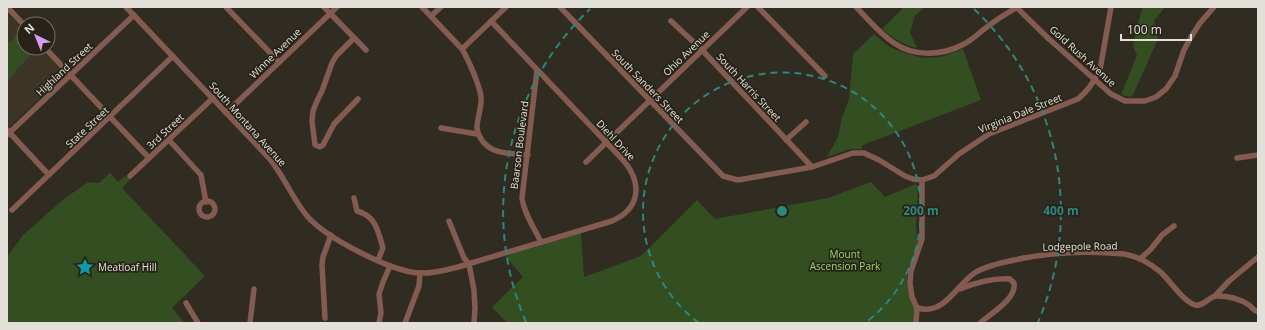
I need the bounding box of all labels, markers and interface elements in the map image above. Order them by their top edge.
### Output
north arrow [16,16,56,56]
scale bar [1121,16,1191,42]
text: N [20,20,37,37]
text: 100 m [1127,21,1162,38]
street label: Gold Rush Avenue [1047,22,1120,90]
street label: Winne Avenue [246,24,304,81]
street label: Ohio Avenue [660,27,713,79]
street label: Highland Street [33,39,96,99]
street label: South Sanders Street [609,46,687,126]
street label: South Harris Street [714,50,785,125]
street label: South Montana Avenue [206,79,290,170]
street label: Virginia Dale Street [976,90,1064,136]
street label: Baarson Boulevard [507,100,531,190]
street label: State Street [62,103,112,151]
street label: 3rd Street [143,110,187,152]
street label: Diehl Drive [593,117,639,164]
text: 200 m [903,202,939,219]
text: 400 m [1043,202,1079,219]
centre of rings [775,204,789,218]
street label: Lodgepole Road [1042,238,1118,254]
park label: Mount Ascension Park [810,247,881,273]
place icon: Meatloaf Hill [75,257,95,277]
place label: Meatloaf Hill [98,260,157,274]

